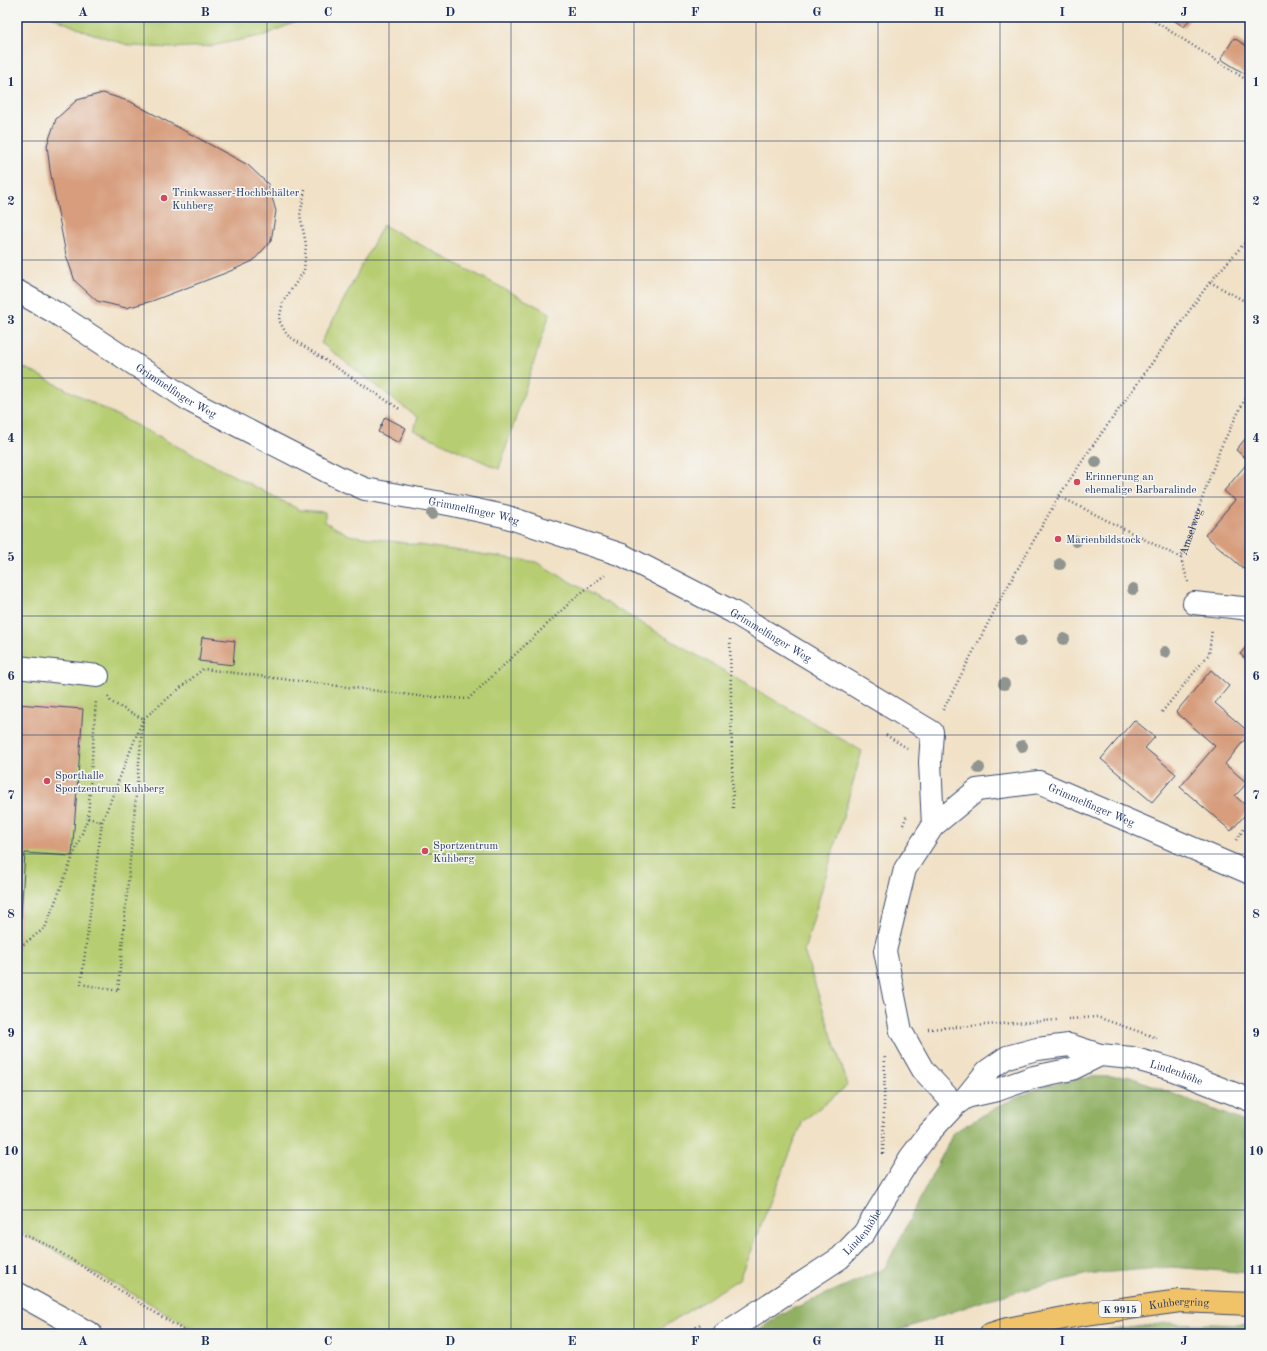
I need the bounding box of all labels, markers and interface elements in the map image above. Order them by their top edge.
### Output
text: A [78,6,88,19]
text: B [200,6,210,19]
text: C [324,6,332,19]
text: D [445,6,455,19]
text: E [568,6,577,19]
text: F [691,6,700,19]
text: G [812,6,822,19]
text: H [934,6,945,19]
text: I [1059,6,1065,19]
text: J [1180,6,1188,19]
text: 1 [7,76,15,89]
text: 1 [1252,76,1260,89]
place label: Trinkwasser-Hochbehälter Kuhberg [172,188,300,212]
marker: Trinkwasser-Hochbehälter Kuhberg [159,193,169,203]
text: 2 [7,195,15,208]
text: 2 [1252,195,1260,208]
text: 3 [7,314,15,327]
text: 3 [1252,314,1260,327]
street label: Grimmelfinger Weg [133,363,218,421]
text: 4 [7,432,15,445]
text: 4 [1252,432,1260,445]
place label: Erinnerung an ehemalige Barbaralinde [1085,472,1197,496]
marker: Erinnerung an ehemalige Barbaralinde [1072,477,1082,487]
street label: Grimmelfinger Weg [427,497,520,528]
street label: Amselweg [1178,507,1205,557]
marker: Marienbildstock [1053,534,1063,544]
place label: Marienbildstock [1066,535,1141,546]
text: 5 [7,551,15,564]
text: 5 [1252,551,1260,564]
street label: Grimmelfinger Weg [727,607,813,665]
text: 6 [7,670,15,683]
text: 6 [1252,670,1260,683]
place label: Sporthalle Sportzentrum Kuhberg [55,771,165,795]
marker: Sporthalle Sportzentrum Kuhberg [42,776,52,786]
street label: Grimmelfinger Weg [1046,783,1136,830]
text: 7 [7,789,15,802]
text: 7 [1252,789,1260,802]
place label: Sportzentrum Kuhberg [433,841,498,865]
marker: Sportzentrum Kuhberg [420,846,430,856]
text: 8 [7,908,15,921]
text: 8 [1252,908,1260,921]
text: 9 [7,1027,15,1040]
text: 9 [1252,1027,1260,1040]
street label: Lindenhöhe [1148,1059,1204,1088]
text: 10 [3,1145,19,1158]
text: 10 [1248,1145,1264,1158]
street label: Lindenhöhe [842,1208,884,1258]
text: 11 [3,1264,19,1277]
text: 11 [1248,1264,1264,1277]
street label: Kuhbergring [1148,1297,1209,1312]
road number: K 9915 [1099,1301,1141,1317]
text: A [78,1335,88,1348]
text: B [200,1335,210,1348]
text: C [324,1335,332,1348]
text: D [445,1335,455,1348]
text: E [568,1335,577,1348]
text: F [691,1335,700,1348]
text: G [812,1335,822,1348]
text: H [934,1335,945,1348]
text: I [1059,1335,1065,1348]
text: J [1180,1335,1188,1348]

